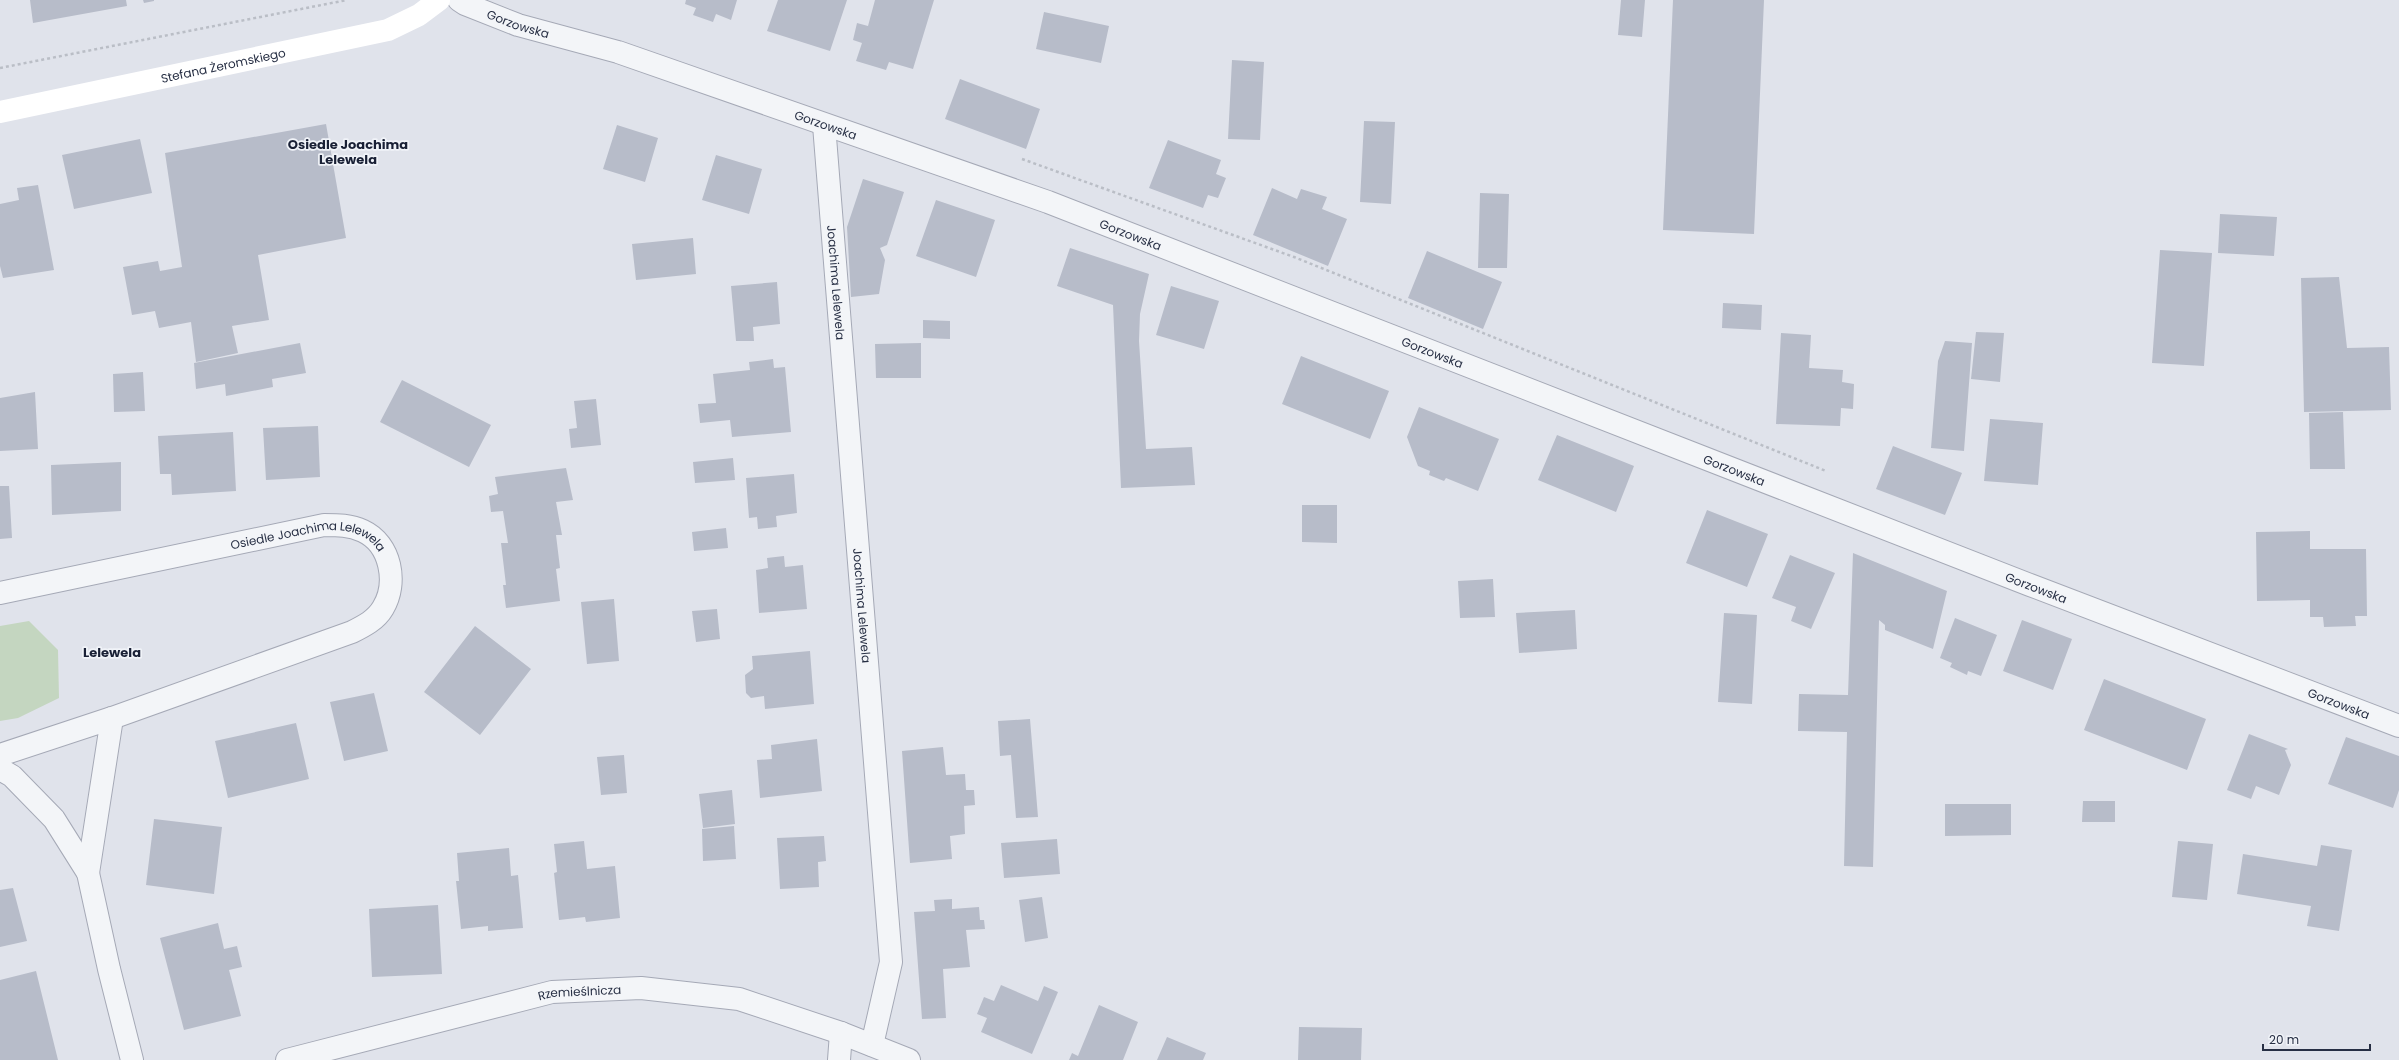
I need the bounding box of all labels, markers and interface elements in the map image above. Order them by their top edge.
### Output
street label: Gorzowska [484,5,551,42]
street label: Stefana Żeromskiego [159,43,287,86]
street label: Gorzowska [792,106,859,143]
district label: Osiedle Joachima Lelewela [288,135,408,169]
street label: Gorzowska [1097,215,1164,254]
street label: Joachima Lelewela [824,224,850,341]
street label: Gorzowska [1399,332,1466,372]
street label: Gorzowska [1701,450,1768,489]
text: Osiedle Joachima Lelewela [229,516,390,554]
street label: Osiedle Joachima Lelewela [223,539,387,561]
street label: Joachima Lelewela [849,547,876,664]
street label: Gorzowska [2003,568,2070,607]
district label: Lelewela [83,643,141,662]
street label: Gorzowska [2306,683,2372,723]
street label: Rzemieślnicza [536,980,622,1004]
scale bar [2263,1026,2370,1052]
text: 20 m [2269,1031,2299,1048]

